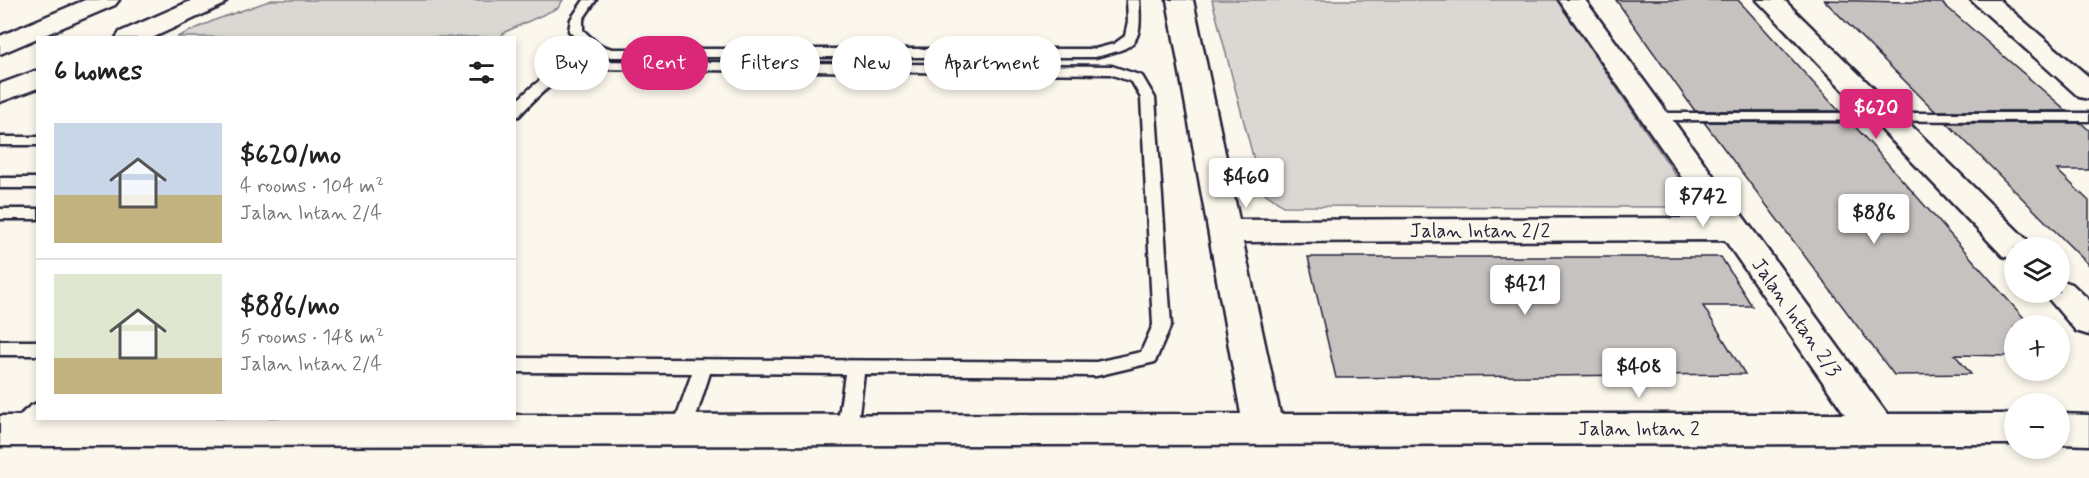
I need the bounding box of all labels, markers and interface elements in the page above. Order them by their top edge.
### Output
chip: Buy [534,36,609,90]
chip: Rent [621,36,708,90]
chip: Filters [720,36,820,90]
chip: New [832,36,912,90]
chip: Apartment [924,36,1061,90]
text: 6 homes [54,55,142,89]
icon: filters [465,56,498,89]
pin: $620 [1840,89,1912,140]
text: $620 [1854,95,1898,122]
text: $620/mo [240,139,341,173]
icon: home [102,147,174,219]
pin: $460 [1210,158,1282,209]
text: $460 [1223,164,1269,191]
text: 4 rooms · 104 m² [240,173,384,200]
pin: $742 [1667,177,1739,228]
text: $742 [1679,183,1727,210]
pin: $886 [1838,194,1910,245]
text: Jalan Intan 2/4 [240,200,382,227]
text: $886 [1852,200,1896,227]
street label: Jalan Intan 2/2 [1410,218,1550,245]
map controls [2004,237,2070,459]
button: layers [2004,237,2070,303]
street label: Jalan Intan 2/3 [1745,253,1847,383]
pin: $421 [1489,265,1561,316]
text: $421 [1504,271,1546,298]
text: $886/mo [240,290,340,324]
icon: home [102,298,174,370]
button: + [2004,315,2070,381]
text: 5 rooms · 148 m² [240,324,384,351]
pin: $408 [1603,348,1675,399]
text: Jalan Intan 2/4 [240,351,382,378]
text: $408 [1616,354,1662,381]
button: − [2004,393,2070,459]
street label: Jalan Intan 2 [1578,416,1700,443]

